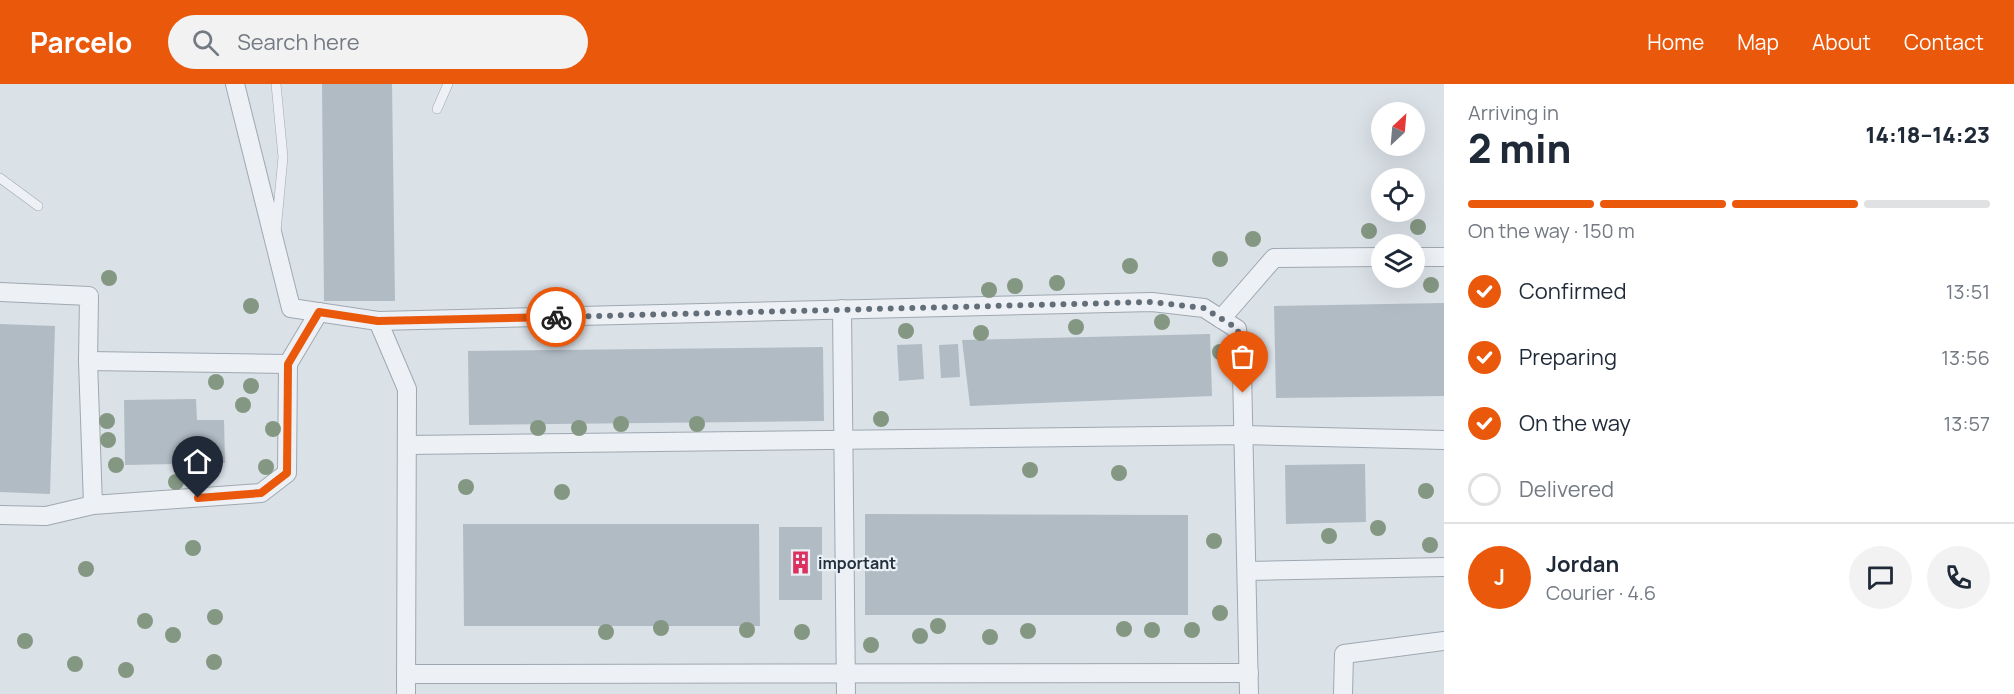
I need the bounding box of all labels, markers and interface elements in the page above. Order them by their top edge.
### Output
search box [168,15,588,69]
text: Parcelo [30,23,132,61]
icon: search [189,26,222,59]
text: Search here [237,27,360,57]
text: Home [1647,28,1704,56]
text: Map [1737,28,1779,56]
text: About [1812,28,1871,56]
text: Contact [1904,28,1984,56]
text: Arriving in [1468,99,1559,126]
north arrow [1371,102,1425,156]
map controls [1371,102,1425,288]
text: 14:18–14:23 [1865,120,1990,150]
text: 2 min [1468,121,1571,175]
button: locate [1371,168,1425,222]
text: On the way · 150 m [1468,217,1635,244]
button: layers [1371,234,1425,288]
icon: check [1468,275,1501,308]
text: Confirmed [1519,276,1627,306]
text: 13:51 [1946,278,1990,305]
courier [526,287,586,347]
icon: bike [540,301,573,334]
pin [1217,331,1268,393]
icon: bag [1226,340,1259,373]
icon: check [1468,341,1501,374]
text: Preparing [1519,342,1617,372]
text: 13:56 [1941,344,1990,371]
icon: check [1468,407,1501,440]
text: On the way [1519,408,1631,438]
text: 13:57 [1944,410,1990,437]
pin [172,436,223,498]
icon: home [181,445,214,478]
text: Delivered [1519,474,1614,504]
button: chat [1849,546,1912,609]
button: phone [1927,546,1990,609]
text: Jordan [1546,549,1619,579]
building icon: important [787,550,813,576]
place label: important [818,552,896,574]
text: J [1494,562,1505,592]
text: Courier · 4.6 [1546,579,1656,606]

